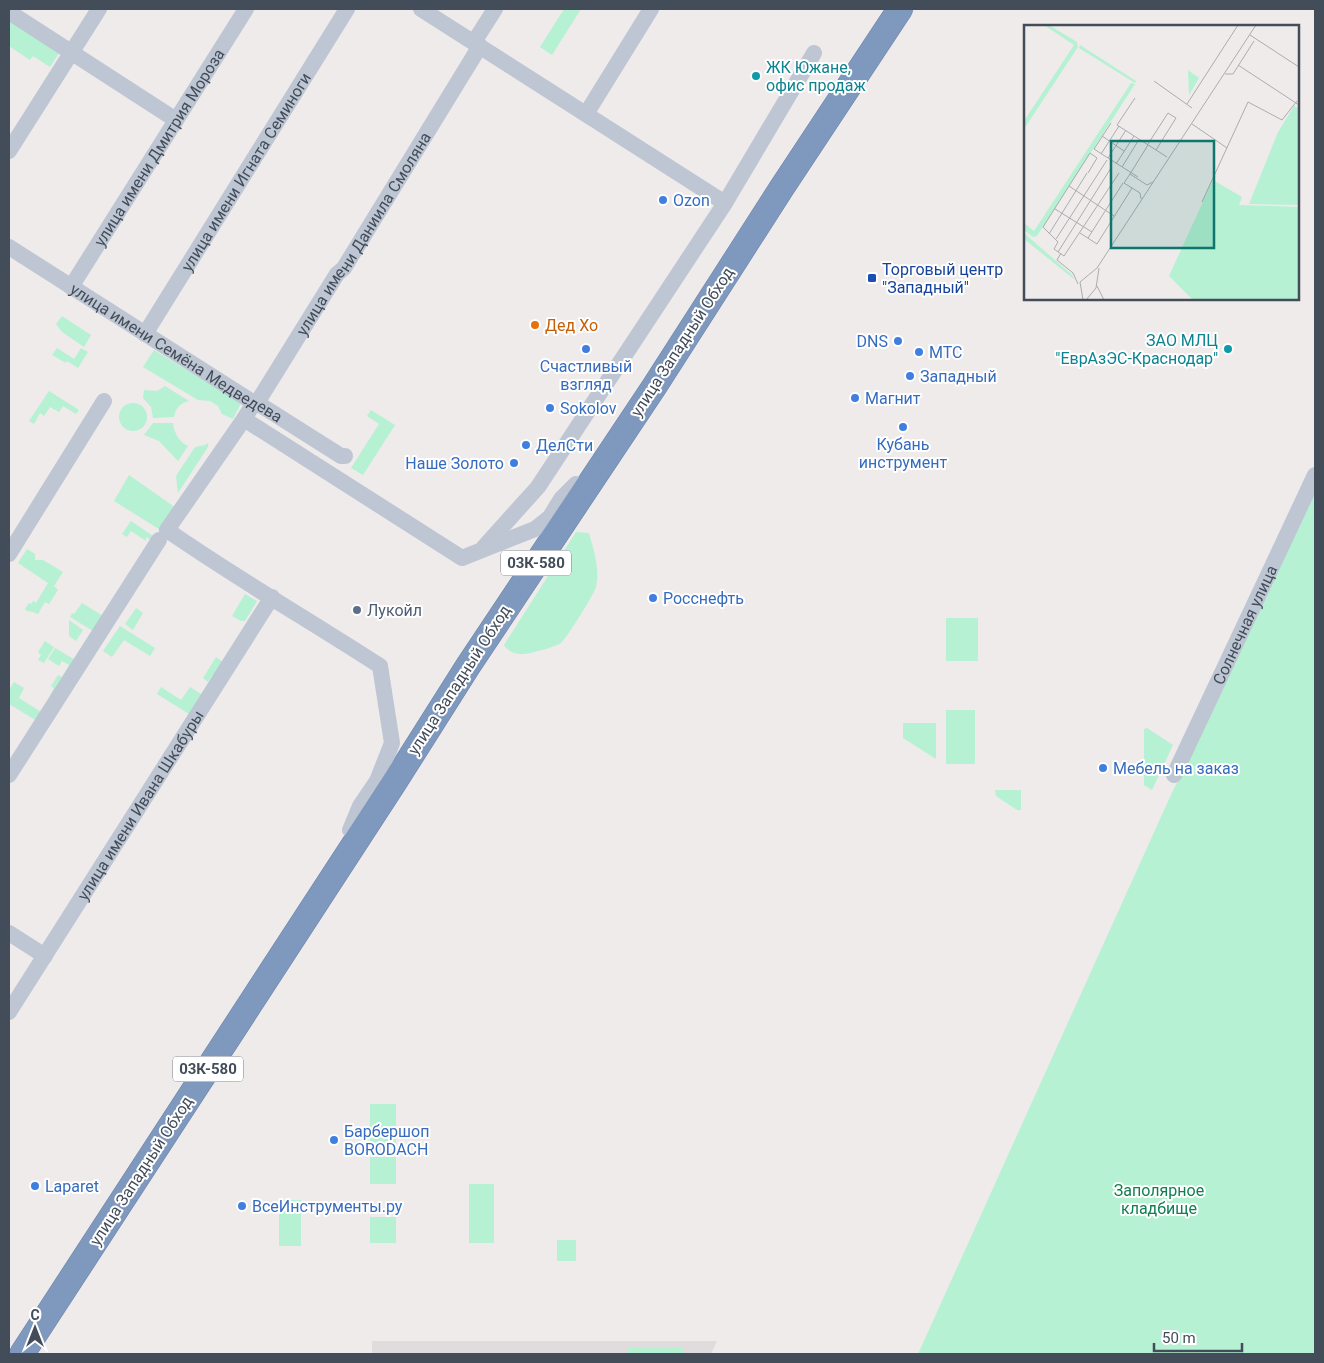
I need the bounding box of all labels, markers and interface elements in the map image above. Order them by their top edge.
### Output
inset map [1024,25,1299,300]
street label: улица имени Дмитрия Мороза [90,45,228,250]
place label: ЖК Южане, офис продаж [766,58,866,95]
street label: улица имени Игната Семиноги [177,69,315,275]
marker: ЖК Южане, офис продаж [750,70,762,82]
street label: улица имени Даниила Смоляна [292,128,435,339]
place label: Ozon [673,191,710,210]
marker: Ozon [657,194,669,206]
place label: Торговый центр "Западный" [882,260,1003,297]
street label: улица Западный Обход [627,263,738,420]
marker: Торговый центр "Западный" [866,272,878,284]
street label: улица имени Семёна Медведева [67,279,286,426]
place label: Дед Хо [545,316,598,335]
marker: Дед Хо [529,319,541,331]
place label: ЗАО МЛЦ "ЕврАзЭС-Краснодар" [1055,331,1218,368]
place label: DNS [857,332,888,351]
marker: DNS [892,335,904,347]
marker: Счастливый взгляд [580,343,592,355]
place label: МТС [929,343,962,362]
marker: ЗАО МЛЦ "ЕврАзЭС-Краснодар" [1222,343,1234,355]
marker: МТС [913,346,925,358]
place label: Счастливый взгляд [540,357,632,394]
place label: Западный [920,367,997,386]
marker: Западный [904,370,916,382]
place label: Магнит [865,389,921,408]
marker: Магнит [849,392,861,404]
place label: Sokolov [560,399,617,418]
marker: Sokolov [544,402,556,414]
marker: Кубань инструмент [897,421,909,433]
place label: Кубань инструмент [859,435,947,472]
place label: ДелСти [536,436,593,455]
marker: ДелСти [520,439,532,451]
place label: Наше Золото [405,454,504,473]
marker: Наше Золото [508,457,520,469]
road number: 03К-580 [501,550,571,576]
street label: Солнечная улица [1208,562,1281,687]
place label: Росснефть [663,589,744,608]
marker: Росснефть [647,592,659,604]
place label: Лукойл [367,601,422,620]
street label: улица Западный Обход [404,601,515,758]
marker: Лукойл [351,604,363,616]
street label: улица имени Ивана Шкабуры [73,706,207,904]
place label: Мебель на заказ [1113,759,1239,778]
marker: Мебель на заказ [1097,762,1109,774]
road number: 03К-580 [173,1056,243,1082]
street label: улица Западный Обход [86,1092,197,1249]
place label: Барбершоп BORODACH [344,1122,429,1159]
marker: Барбершоп BORODACH [328,1134,340,1146]
place label: Laparet [45,1177,99,1196]
marker: Laparet [29,1180,41,1192]
park label: Заполярное кладбище [1114,1181,1204,1218]
place label: ВсеИнструменты.ру [252,1197,403,1216]
marker: ВсеИнструменты.ру [236,1200,248,1212]
north arrow [10,1303,60,1353]
text: С [30,1307,40,1323]
scale bar [1154,1320,1242,1352]
text: 50 m [1162,1329,1196,1347]

